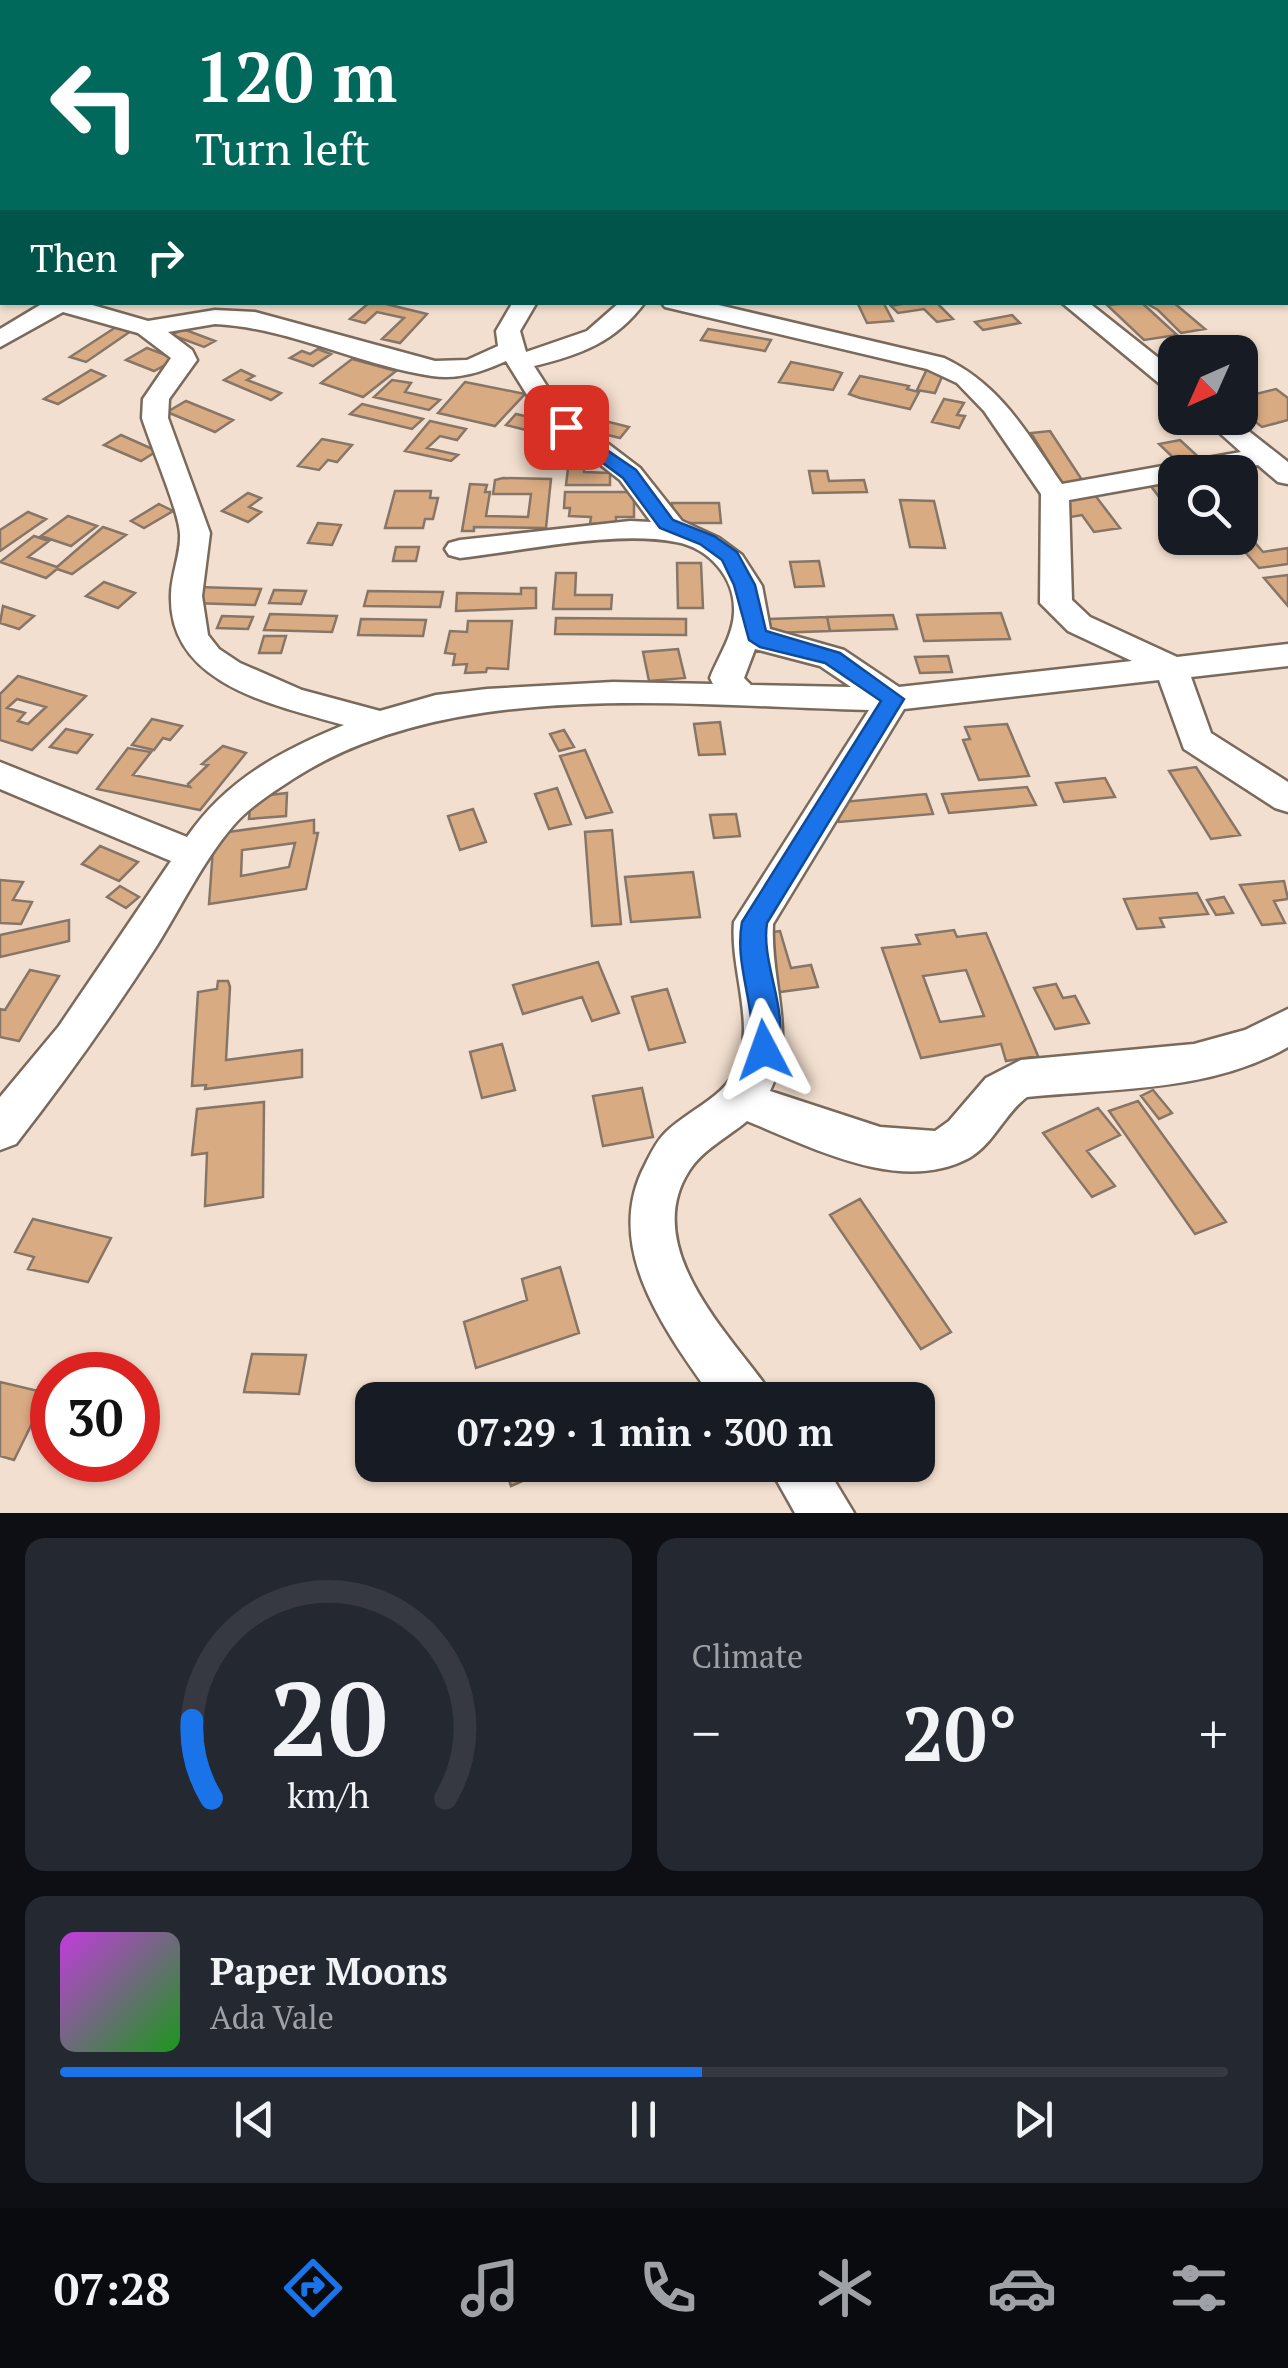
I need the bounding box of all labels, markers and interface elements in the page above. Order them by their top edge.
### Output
text: 120 m [195,29,397,122]
icon: left [30,40,160,170]
text: Turn left [195,118,370,178]
icon: right [138,230,193,285]
text: Then [30,233,118,283]
north arrow [1158,335,1258,435]
map controls [1158,335,1258,555]
pin [524,385,609,470]
icon: arrive [539,400,594,455]
button: search [1158,455,1258,555]
position arrow [712,998,816,1102]
speed limit sign: 30 [30,1352,160,1482]
text: 07:29 · 1 min · 300 m [457,1407,833,1457]
text: Climate [692,1635,803,1677]
text: 20 [269,1648,387,1786]
text: 20° [902,1683,1018,1782]
text: − [692,1696,721,1769]
text: + [1199,1696,1228,1769]
text: km/h [287,1771,370,1818]
text: Paper Moons [210,1946,448,1996]
text: Ada Vale [210,1996,334,2038]
icon: previous [227,2092,282,2147]
icon: pause [616,2092,671,2147]
icon: next [1006,2092,1061,2147]
icon: directions [278,2253,348,2323]
icon: music [455,2253,525,2323]
icon: phone [633,2253,703,2323]
icon: climate [810,2253,880,2323]
icon: car [987,2253,1057,2323]
icon: filters [1164,2253,1234,2323]
text: 07:28 [54,2258,171,2318]

